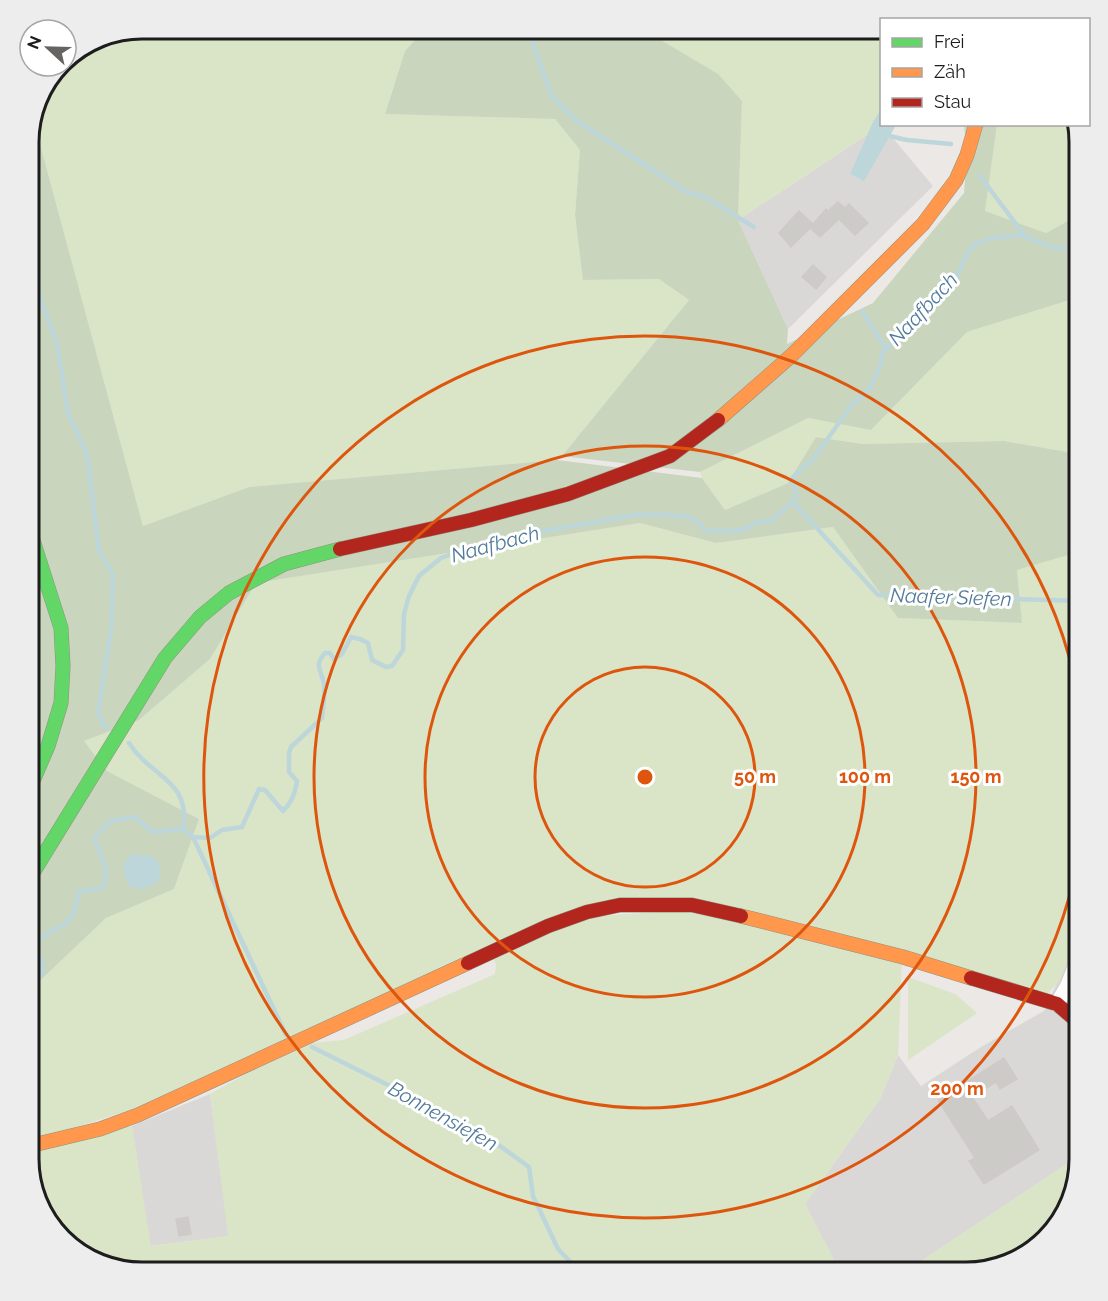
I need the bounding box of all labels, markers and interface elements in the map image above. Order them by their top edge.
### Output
north arrow [18,18,78,78]
legend [880,18,1090,126]
text: Frei [934,31,964,52]
text: N [23,33,46,52]
text: Zäh [934,61,966,82]
text: Stau [934,91,971,112]
water label: Naafbach [883,268,963,350]
water label: Naafbach [448,521,542,567]
water label: Naafer Siefen [890,583,1012,611]
text: 50 m [734,766,776,787]
text: 100 m [839,766,891,787]
text: 150 m [951,766,1002,787]
centre of rings [635,767,655,787]
water label: Bonnensiefen [384,1076,502,1156]
text: 200 m [930,1078,984,1099]

